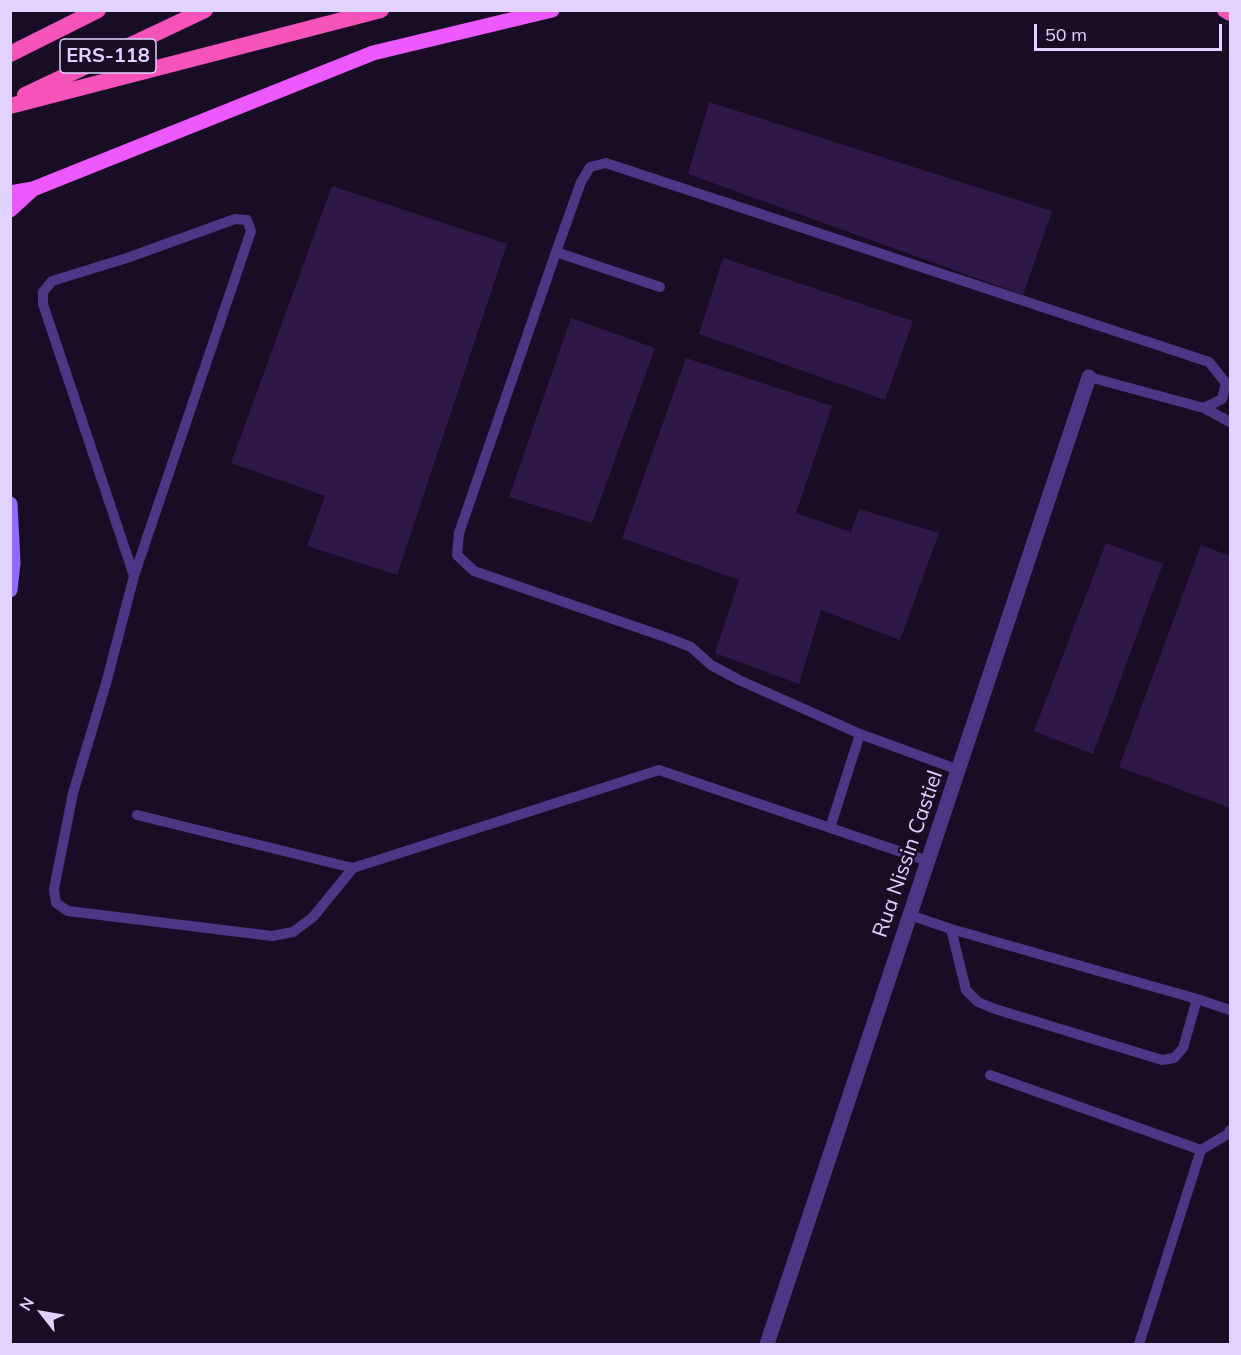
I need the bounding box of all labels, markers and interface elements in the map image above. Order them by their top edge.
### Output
scale bar [1037,12,1224,50]
text: 50 m [1045,23,1087,46]
road number: ERS-118 [60,39,156,73]
street label: Rua Nissin Castiel [868,767,948,941]
north arrow [12,1283,72,1343]
text: N [15,1293,38,1314]

